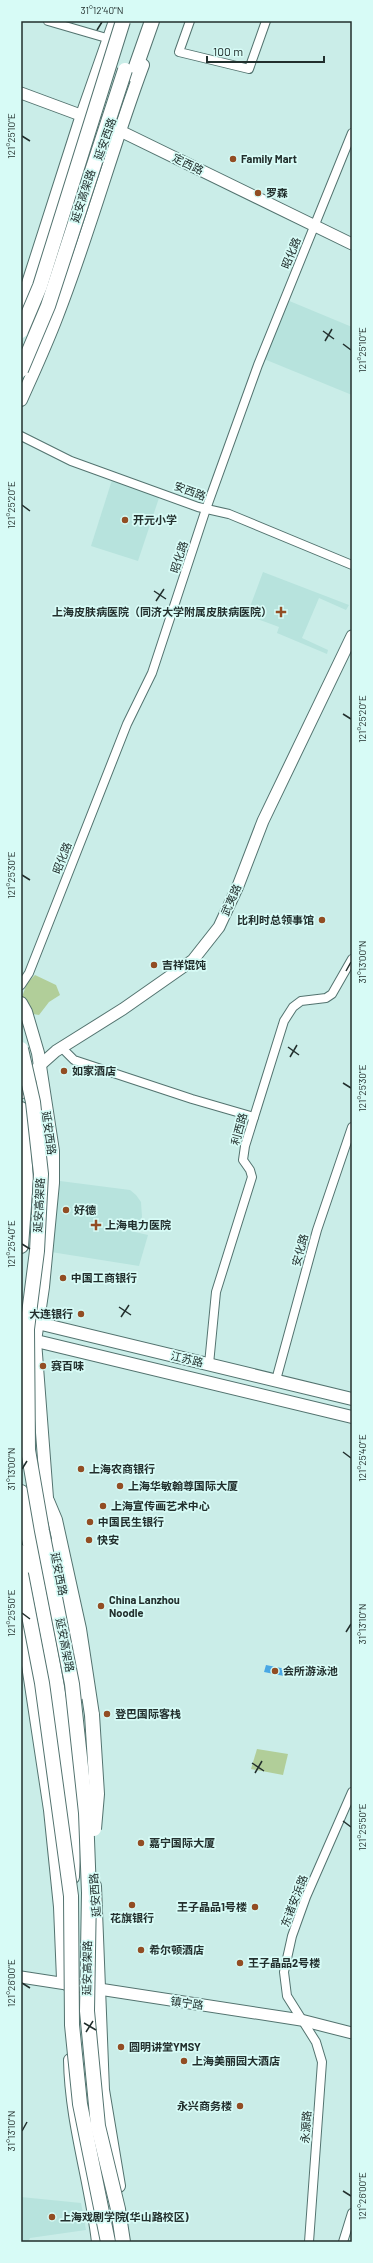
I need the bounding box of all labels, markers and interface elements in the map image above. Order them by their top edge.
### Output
text: 31°12'40"N [80,4,124,16]
scale bar [207,38,324,64]
text: 100 m [213,44,243,58]
text: 121°25'10"E [5,113,17,159]
street label: 延安西路 [91,116,118,162]
street label: 定西路 [171,150,206,177]
place label: Family Mart [241,152,297,165]
marker: Family Mart [228,154,238,164]
street label: 延安高架路 [68,168,97,224]
place label: 罗森 [266,186,288,199]
marker: 罗森 [253,188,263,198]
street label: 昭化路 [278,235,303,271]
text: 121°25'10"E [356,327,368,373]
street label: 安西路 [172,479,208,502]
text: 121°25'20"E [5,481,17,529]
place label: 开元小学 [133,513,177,526]
marker: 开元小学 [120,515,130,525]
street label: 昭化路 [167,539,190,575]
place label: 上海皮肤病医院（同济大学附属皮肤病医院） [52,605,272,618]
marker: 上海皮肤病医院（同济大学附属皮肤病医院） [275,606,287,618]
text: 121°25'20"E [356,695,368,743]
street label: 昭化路 [50,840,74,876]
text: 121°25'30"E [5,851,17,899]
street label: 武夷路 [218,882,243,918]
place label: 比利时总领事馆 [237,913,314,926]
marker: 比利时总领事馆 [317,915,327,925]
text: 31°13'00"N [356,940,368,984]
place label: 吉祥馄饨 [162,958,206,971]
marker: 吉祥馄饨 [149,960,159,970]
place label: 如家酒店 [72,1064,116,1077]
text: 121°25'30"E [356,1064,368,1112]
marker: 如家酒店 [59,1066,69,1076]
street label: 延安西路 [40,1110,59,1156]
street label: 利西路 [228,1111,249,1146]
street label: 延安高架路 [31,1177,46,1233]
place label: 好德 [74,1203,96,1216]
marker: 好德 [61,1205,71,1215]
place label: 上海电力医院 [105,1218,171,1231]
marker: 上海电力医院 [90,1219,102,1231]
text: 121°25'40"E [5,1220,17,1268]
street label: 安化路 [289,1232,310,1267]
place label: 中国工商银行 [71,1271,137,1284]
marker: 中国工商银行 [58,1273,68,1283]
place label: 大连银行 [29,1307,73,1320]
marker: 大连银行 [76,1309,86,1319]
street label: 江苏路 [170,1348,205,1369]
place label: 赛百味 [51,1359,84,1372]
marker: 赛百味 [38,1361,48,1371]
text: 121°25'40"E [356,1434,368,1482]
text: 31°13'00"N [5,1447,17,1491]
place label: 上海农商银行 [89,1462,155,1475]
marker: 上海农商银行 [76,1464,86,1474]
place label: 上海华敏翰尊国际大厦 [128,1479,238,1492]
marker: 上海华敏翰尊国际大厦 [115,1481,125,1491]
place label: 上海宣传画艺术中心 [111,1499,210,1512]
marker: 上海宣传画艺术中心 [98,1501,108,1511]
place label: 中国民生银行 [98,1515,164,1528]
marker: 中国民生银行 [85,1517,95,1527]
place label: 快安 [97,1533,119,1546]
marker: 快安 [84,1535,94,1545]
street label: 延安西路 [49,1551,70,1597]
text: 121°25'50"E [5,1589,17,1637]
place label: China Lanzhou Noodle [109,1593,180,1619]
marker: China Lanzhou Noodle [96,1601,106,1611]
text: 31°13'10"N [356,1604,368,1644]
street label: 延安高架路 [54,1617,77,1673]
place label: 会所游泳池 [283,1664,338,1677]
marker: 会所游泳池 [270,1666,280,1676]
place label: 登巴国际客栈 [115,1707,181,1720]
marker: 登巴国际客栈 [102,1709,112,1719]
text: 121°25'50"E [356,1803,368,1851]
place label: 嘉宁国际大厦 [149,1836,215,1849]
marker: 嘉宁国际大厦 [136,1838,146,1848]
street label: 延安西路 [86,1873,103,1917]
street label: 东诸安浜路 [278,1873,309,1929]
marker: 花旗银行 [127,1900,137,1910]
place label: 王子晶品1号楼 [177,1900,247,1913]
marker: 王子晶品1号楼 [250,1902,260,1912]
place label: 花旗银行 [110,1911,154,1924]
street label: 延安高架路 [80,1940,93,1996]
place label: 希尔顿酒店 [149,1943,204,1956]
marker: 希尔顿酒店 [136,1945,146,1955]
place label: 王子晶品2号楼 [248,1956,320,1969]
marker: 王子晶品2号楼 [235,1958,245,1968]
text: 121°26'00"E [5,1959,17,2007]
street label: 镇宁路 [170,1994,204,2011]
place label: 圆明讲堂YMSY [129,2040,201,2053]
marker: 圆明讲堂YMSY [116,2042,126,2052]
place label: 上海美丽园大酒店 [192,2054,280,2067]
marker: 上海美丽园大酒店 [179,2056,189,2066]
place label: 永兴商务楼 [177,2099,232,2112]
marker: 永兴商务楼 [235,2101,245,2111]
street label: 永源路 [298,2110,313,2144]
text: 31°13'10"N [5,2111,17,2151]
text: 121°26'00"E [356,2172,368,2220]
place label: 上海戏剧学院(华山路校区) [60,2210,189,2223]
marker: 上海戏剧学院(华山路校区) [47,2212,57,2222]

